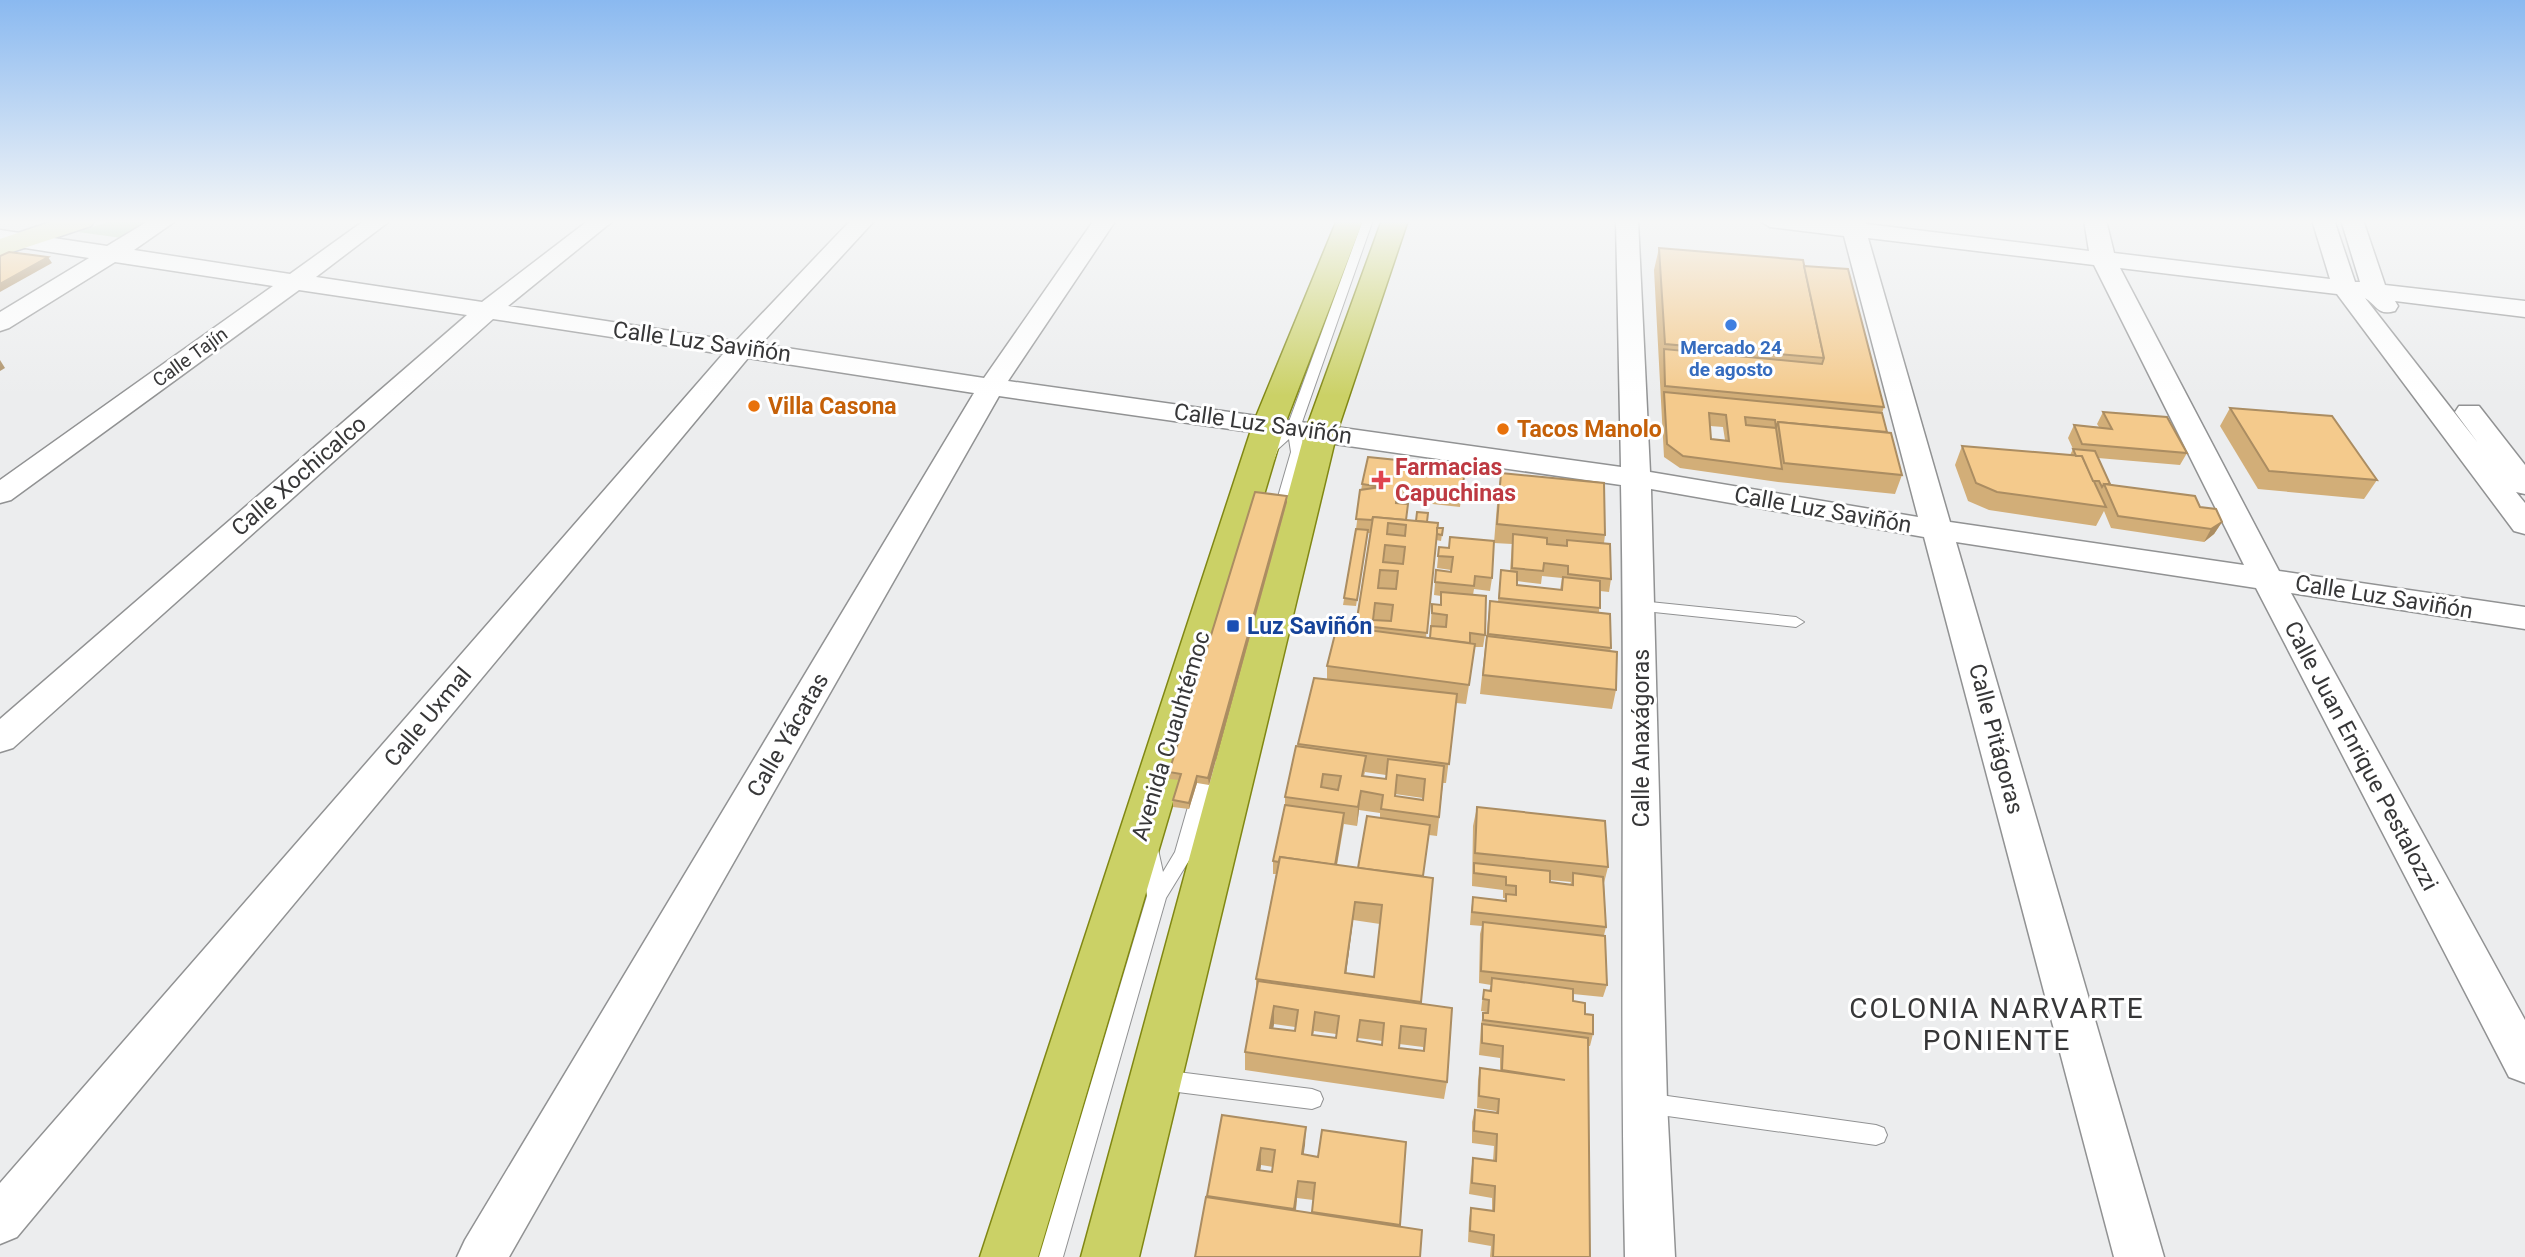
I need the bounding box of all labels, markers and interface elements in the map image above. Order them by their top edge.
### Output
street label: Calle Luz Saviñón [611,316,793,368]
marker: Mercado 24 de agosto [1723,317,1739,333]
street label: Calle Tajín [148,322,232,392]
place label: Mercado 24 de agosto [1680,336,1782,381]
place label: Villa Casona [768,393,897,420]
marker: Villa Casona [746,398,762,414]
street label: Calle Luz Saviñón [1172,398,1354,450]
street label: Calle Xochicalco [226,410,372,542]
place label: Tacos Manolo [1517,416,1662,443]
marker: Tacos Manolo [1495,421,1511,437]
place label: Farmacias Capuchinas [1395,454,1516,507]
marker: Farmacias Capuchinas [1373,472,1389,488]
street label: Calle Luz Saviñón [1732,481,1914,539]
street label: Calle Luz Saviñón [2293,570,2475,624]
place label: Luz Saviñón [1247,613,1372,640]
street label: Calle Juan Enrique Pestalozzi [2278,617,2444,895]
marker: Luz Saviñón [1225,618,1241,634]
street label: Avenida Cuauhtémoc [1126,628,1216,844]
street label: Calle Anaxágoras [1628,649,1655,827]
street label: Calle Pitágoras [1963,661,2029,817]
street label: Calle Uxmal [379,662,477,772]
street label: Calle Yácatas [742,668,834,802]
district label: COLONIA NARVARTE PONIENTE [1849,992,2145,1057]

